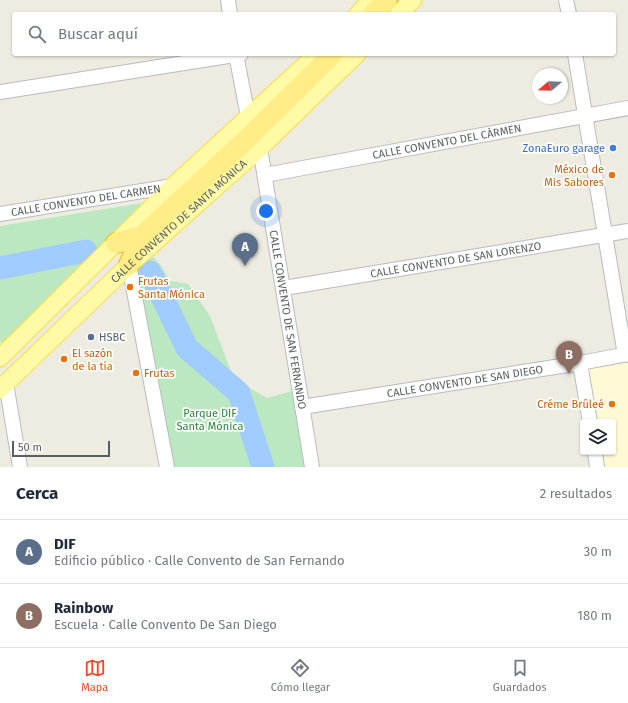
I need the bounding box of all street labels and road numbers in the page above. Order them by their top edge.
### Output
street label: CALLE CONVENTO DEL CÁRMEN [371,121,522,162]
street label: CALLE CONVENTO DE SANTA MÓNICA [108,158,250,286]
street label: CALLE CONVENTO DEL CARMEN [10,182,162,219]
street label: CALLE CONVENTO DE SAN FERNANDO [267,229,309,410]
street label: CALLE CONVENTO DE SAN LORENZO [369,239,542,280]
street label: CALLE CONVENTO DE SAN DIEGO [386,362,544,400]

